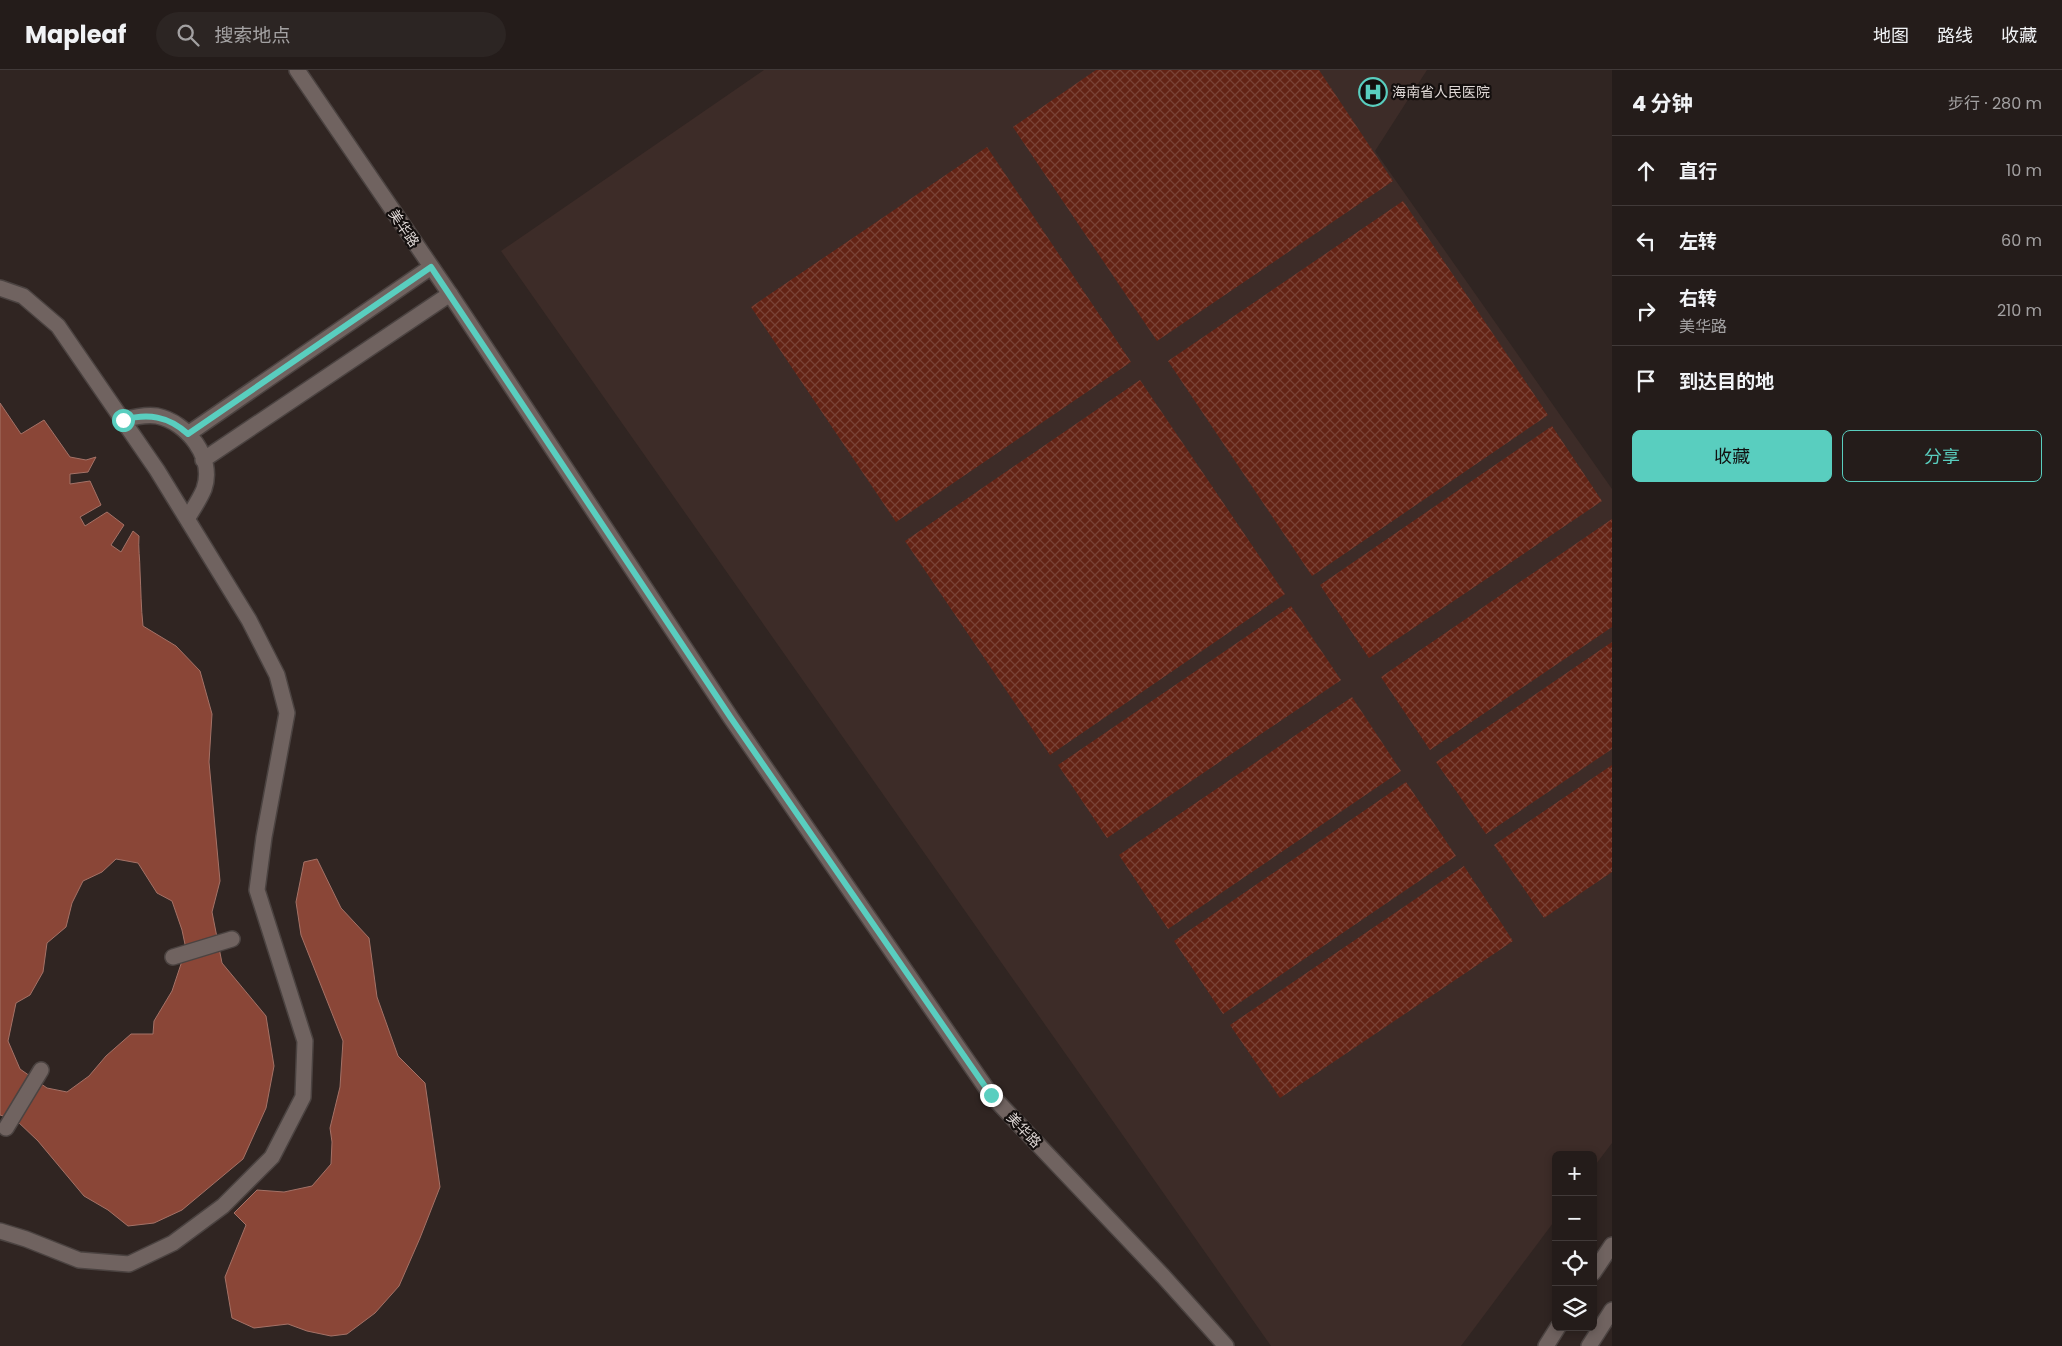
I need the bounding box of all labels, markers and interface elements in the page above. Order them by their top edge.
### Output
search box [156,12,506,57]
text: Mapleaf [25,18,126,51]
icon: search [174,21,202,49]
text: 搜索地点 [214,22,290,49]
text: 地图 [1873,23,1909,48]
text: 路线 [1937,23,1973,48]
text: 收藏 [2001,23,2037,48]
hospital icon: 海南省人民医院 [1358,77,1388,107]
place label: 海南省人民医院 [1392,82,1490,102]
text: 4 分钟 [1632,89,1693,118]
text: 步行 · 280 m [1948,92,2042,115]
icon: ahead [1632,157,1660,185]
text: 直行 [1679,158,1717,185]
text: 10 m [2006,159,2042,182]
street label: 美华路 [384,205,424,251]
icon: left [1632,227,1660,255]
text: 左转 [1679,228,1717,255]
text: 60 m [2001,229,2042,252]
text: 右转 [1679,285,1717,312]
icon: right [1632,297,1660,325]
text: 210 m [1997,299,2042,322]
text: 美华路 [1679,315,1727,338]
icon: arrive [1632,367,1660,395]
text: 到达目的地 [1679,368,1774,395]
route start [112,409,135,432]
button: 收藏 [1632,430,1832,482]
button: 分享 [1842,430,2042,482]
route end [980,1084,1003,1107]
street label: 美华路 [1002,1108,1046,1152]
map controls [1552,1151,1597,1331]
button: + [1552,1151,1597,1196]
button: − [1552,1196,1597,1241]
button: locate [1552,1241,1597,1286]
button: layers [1552,1286,1597,1331]

